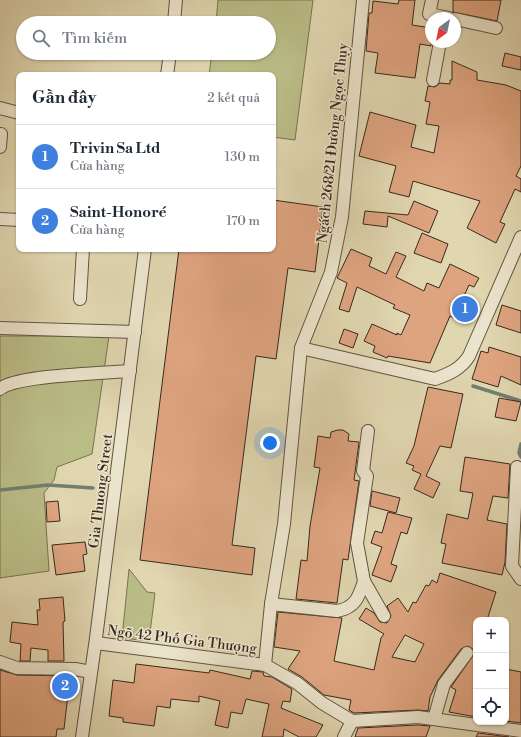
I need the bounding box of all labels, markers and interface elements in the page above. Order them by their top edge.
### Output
north arrow [425,12,461,48]
search box [16,16,276,60]
icon: search [30,27,52,49]
text: Tìm kiếm [62,29,127,48]
street label: Ngách 268/21 Đường Ngọc Thụy [314,42,352,244]
text: Gần đây [32,87,96,109]
text: 2 kết quả [207,90,260,106]
text: Trivin Sa Ltd [70,139,161,158]
text: 1 [42,149,48,165]
text: 130 m [225,149,260,165]
text: Cửa hàng [70,158,124,174]
text: Saint-Honoré [70,203,167,222]
text: 2 [41,213,49,229]
text: 170 m [226,213,260,229]
text: Cửa hàng [70,222,124,238]
pin: 1 [452,294,478,324]
street label: Gia Thuong Street [85,433,117,549]
your location [260,433,280,453]
map controls [473,617,509,725]
button: + [473,617,509,653]
street label: Ngõ 42 Phố Gia Thượng [106,622,258,658]
button: − [473,653,509,689]
pin: 2 [52,671,78,701]
button: locate [473,689,509,725]

